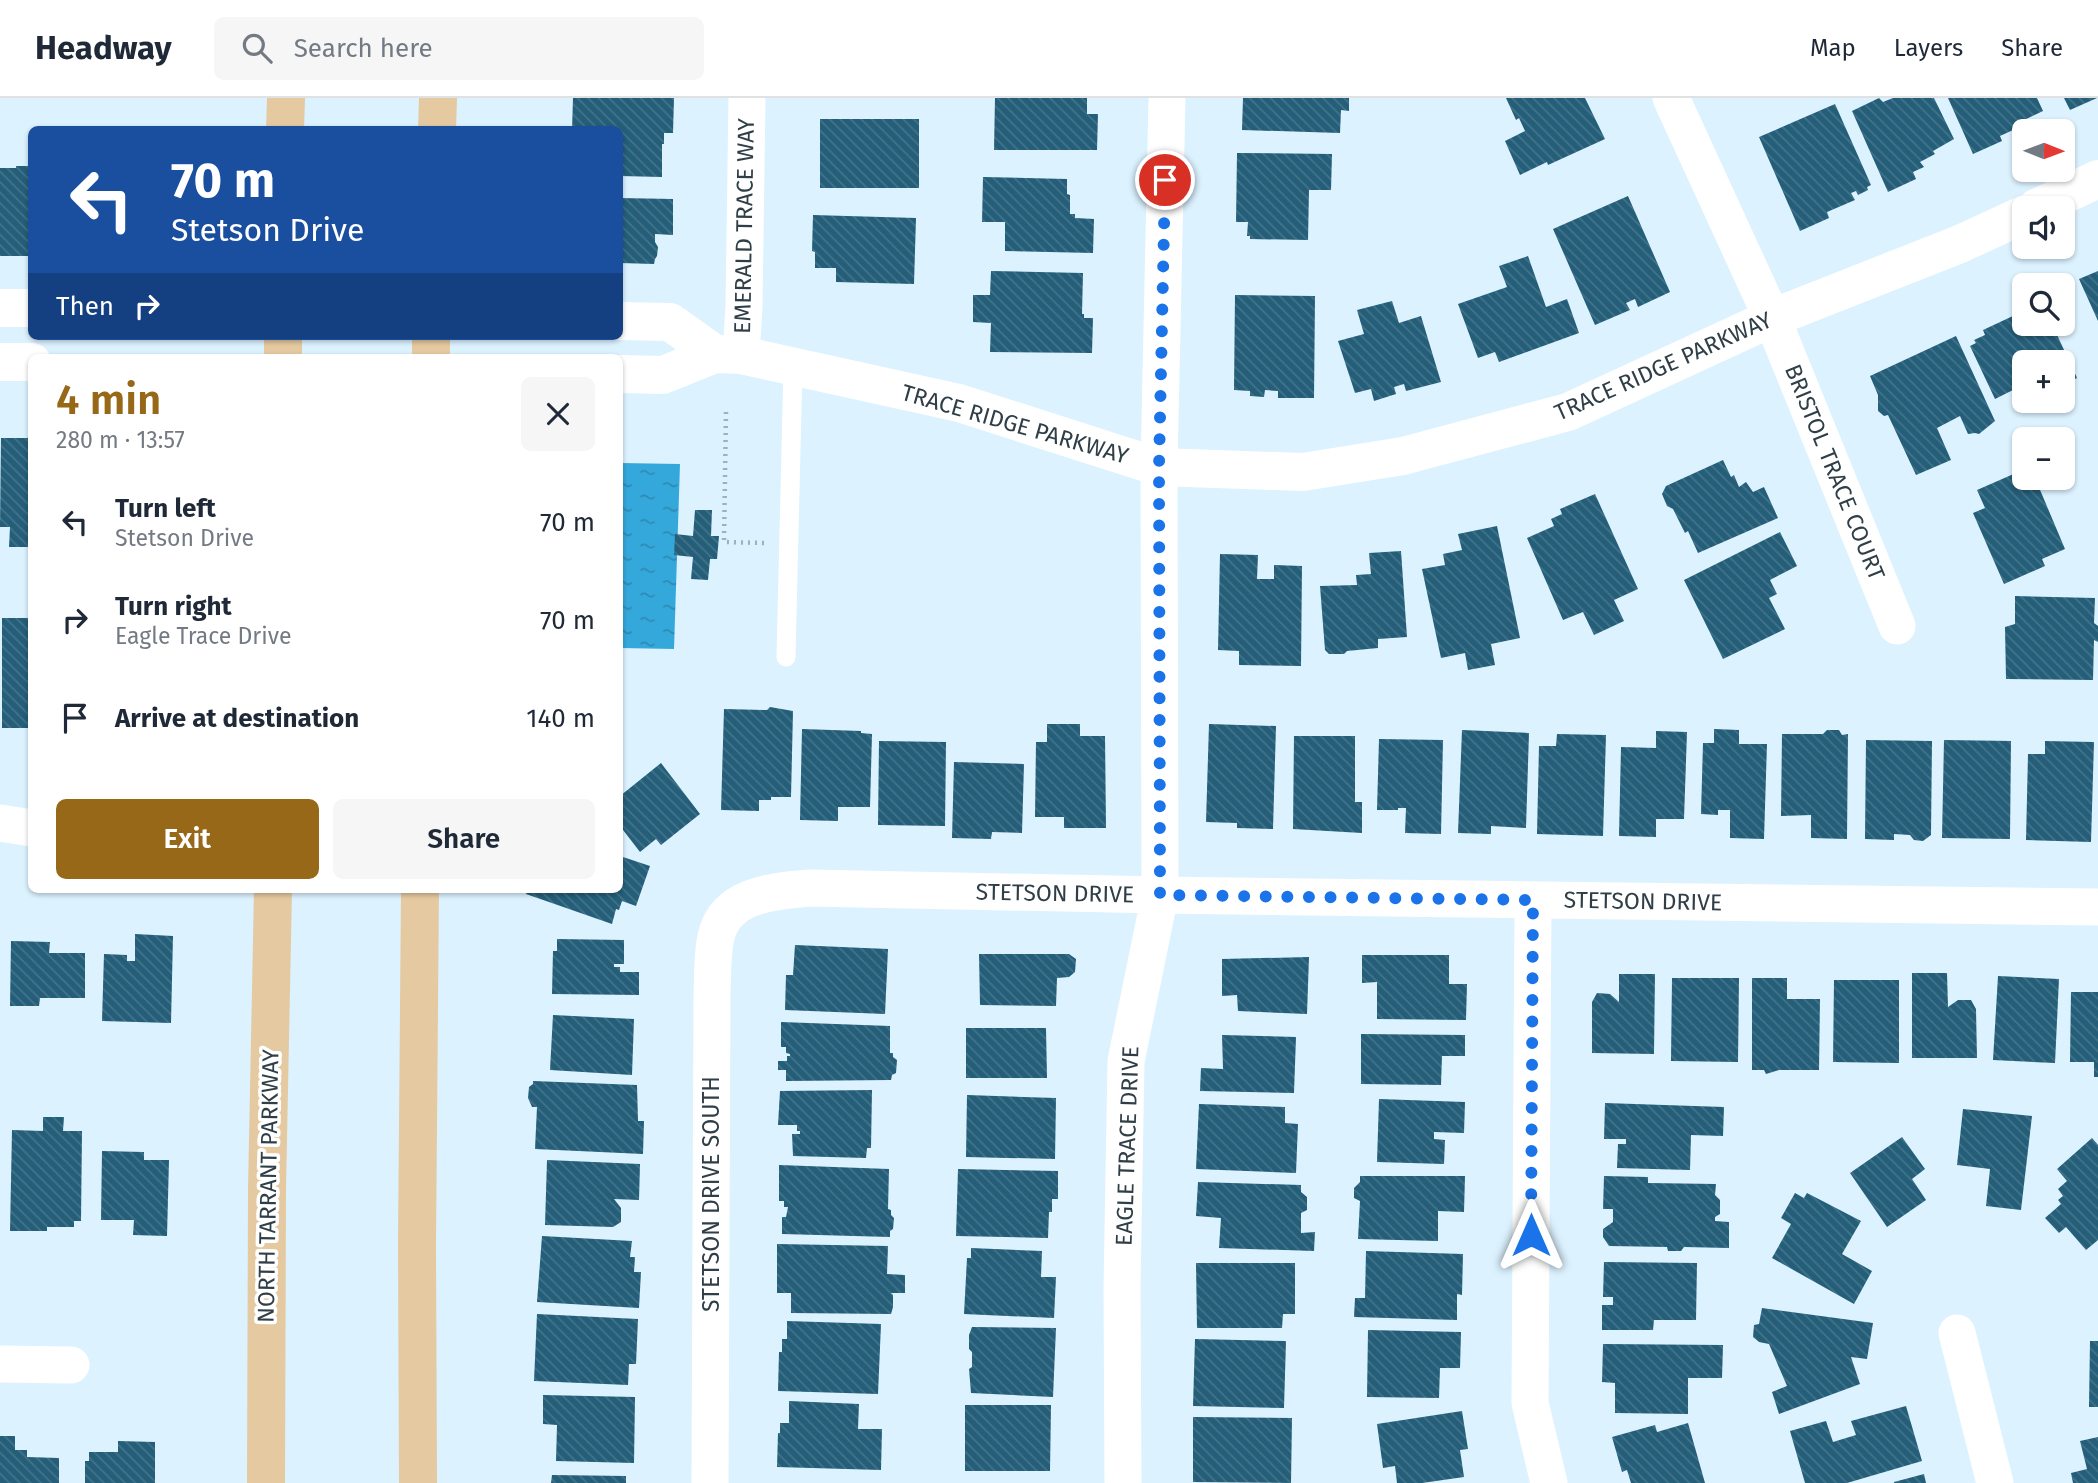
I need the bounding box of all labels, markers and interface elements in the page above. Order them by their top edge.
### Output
search box [214,17,704,80]
text: Headway [35,28,172,68]
icon: search [238,29,276,67]
text: Search here [294,33,433,64]
text: Map [1810,34,1856,62]
text: Layers [1894,34,1963,62]
text: Share [2001,34,2063,62]
street label: EMERALD TRACE WAY [728,118,760,334]
north arrow [2012,119,2076,182]
map controls [2012,119,2075,490]
pin [1135,150,1195,210]
text: 70 m [171,151,275,210]
icon: left [56,154,147,245]
icon: arrive [1146,161,1184,199]
button: sound [2012,196,2075,259]
text: Stetson Drive [171,211,364,249]
button: search [2012,273,2075,336]
icon: right [128,287,166,325]
text: Then [56,291,114,322]
street label: TRACE RIDGE PARKWAY [1550,305,1776,427]
button: + [2012,350,2075,413]
street label: BRISTOL TRACE COURT [1779,360,1891,584]
text: 4 min [56,375,161,425]
button: close [521,377,595,451]
street label: TRACE RIDGE PARKWAY [898,378,1132,470]
text: 280 m · 13:57 [56,426,185,454]
button: − [2012,427,2075,490]
text: Turn left [115,493,216,524]
icon: left [56,503,94,541]
text: 70 m [540,507,595,538]
text: Stetson Drive [115,524,254,552]
text: Turn right [115,591,232,622]
icon: right [56,601,94,639]
text: 70 m [540,605,595,636]
text: Eagle Trace Drive [115,622,291,650]
icon: arrive [56,699,94,737]
text: Arrive at destination [115,703,359,734]
text: 140 m [526,703,595,734]
button: Exit [56,799,319,879]
button: Share [333,799,595,879]
street label: STETSON DRIVE [976,878,1134,908]
street label: STETSON DRIVE [1564,886,1722,916]
street label: EAGLE TRACE DRIVE [1110,1045,1144,1247]
street label: NORTH TARRANT PARKWAY [252,1049,284,1323]
street label: STETSON DRIVE SOUTH [697,1076,725,1312]
position arrow [1494,1198,1568,1272]

